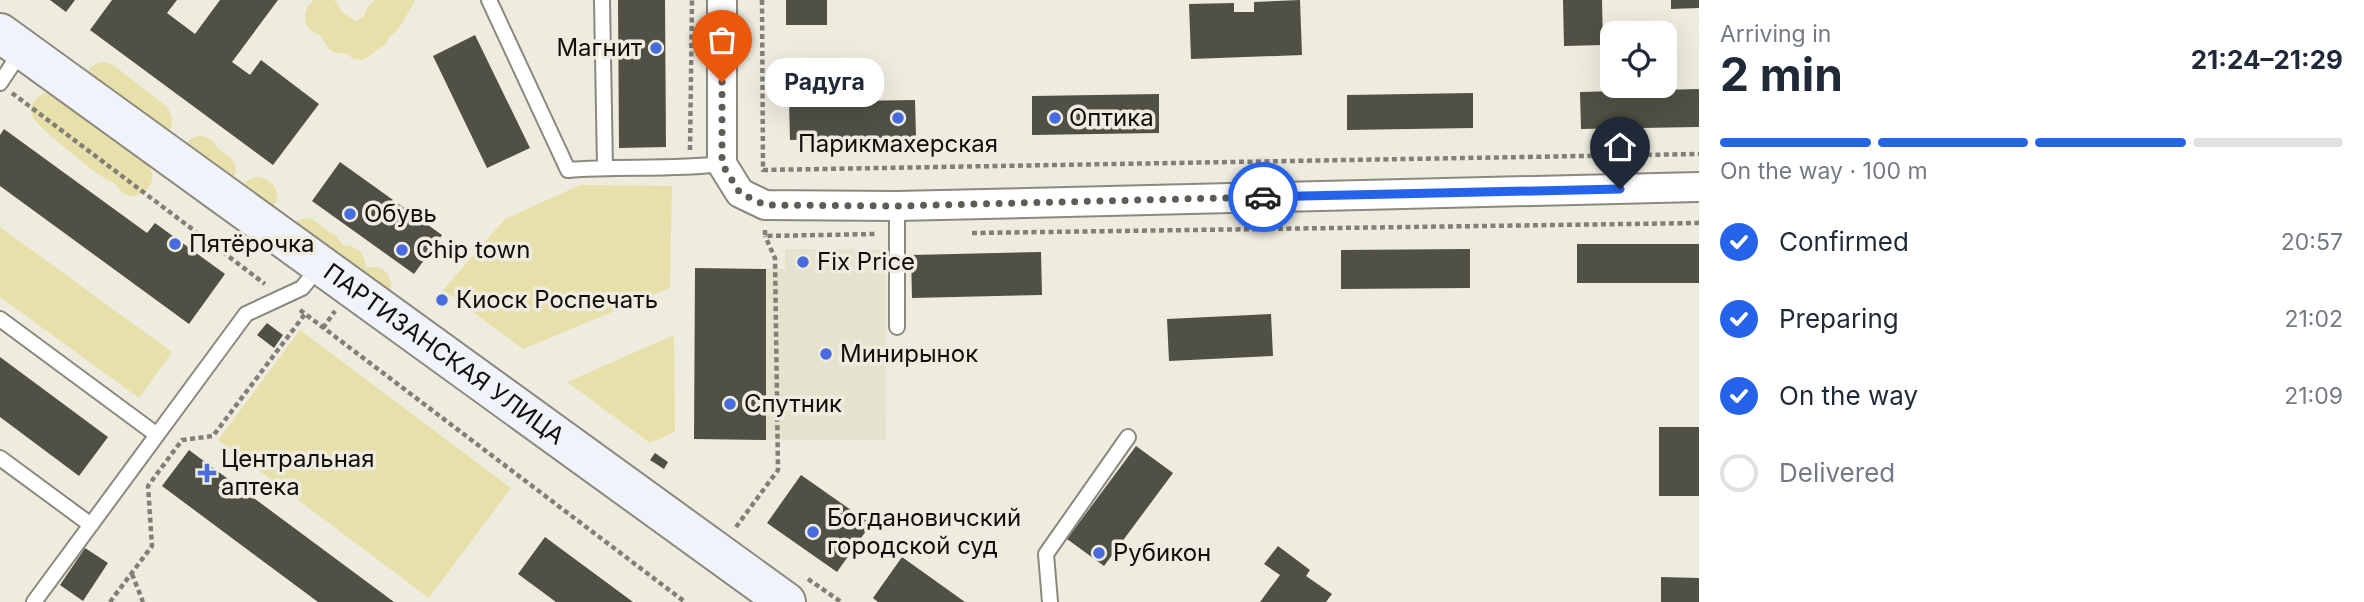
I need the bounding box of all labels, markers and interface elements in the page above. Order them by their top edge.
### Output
pin [692,10,752,82]
text: Arriving in [1720,20,1831,48]
icon: bag [703,21,741,59]
map controls [1600,21,1677,98]
button: locate [1600,21,1677,98]
place label: Магнит [556,33,642,62]
marker: Магнит [648,40,664,56]
text: 21:24–21:29 [2191,44,2343,75]
text: 2 min [1720,46,1843,102]
callout: Радуга [764,57,883,106]
text: Радуга [784,68,865,96]
place label: Оптика [1069,103,1154,132]
marker: Парикмахерская [890,110,906,126]
marker: Оптика [1047,110,1063,126]
pin [1590,117,1650,189]
icon: home [1601,128,1639,166]
place label: Парикмахерская [798,129,998,158]
text: On the way · 100 m [1720,157,1928,185]
courier [1228,162,1298,232]
icon: car [1244,178,1282,216]
place label: Обувь [364,199,437,228]
marker: Обувь [342,206,358,222]
icon: check [1720,223,1758,261]
text: Confirmed [1779,226,1909,257]
text: 20:57 [2281,228,2343,256]
place label: Пятёрочка [189,229,315,258]
place label: Chip town [416,235,530,264]
marker: Пятёрочка [167,236,183,252]
marker: Chip town [394,242,410,258]
place label: Fix Price [817,247,915,276]
marker: Fix Price [795,254,811,270]
street label: ПАРТИЗАНСКАЯ УЛИЦА [318,257,570,451]
place label: Киоск Роспечать [456,285,658,314]
marker: Киоск Роспечать [434,292,450,308]
icon: check [1720,300,1758,338]
text: Preparing [1779,303,1899,334]
text: 21:02 [2284,305,2343,333]
place label: Минирынок [840,339,978,368]
marker: Минирынок [818,346,834,362]
icon: check [1720,377,1758,415]
text: On the way [1779,380,1918,411]
text: 21:09 [2284,382,2343,410]
place label: Спутник [744,389,842,418]
marker: Спутник [722,396,738,412]
place label: Центральная аптека [221,444,375,501]
text: Delivered [1779,457,1895,488]
marker: Центральная аптека [199,465,215,481]
place label: Богдановичский городской суд [827,503,1021,560]
marker: Богдановичский городской суд [805,524,821,540]
place label: Рубикон [1113,538,1211,567]
marker: Рубикон [1091,545,1107,561]

